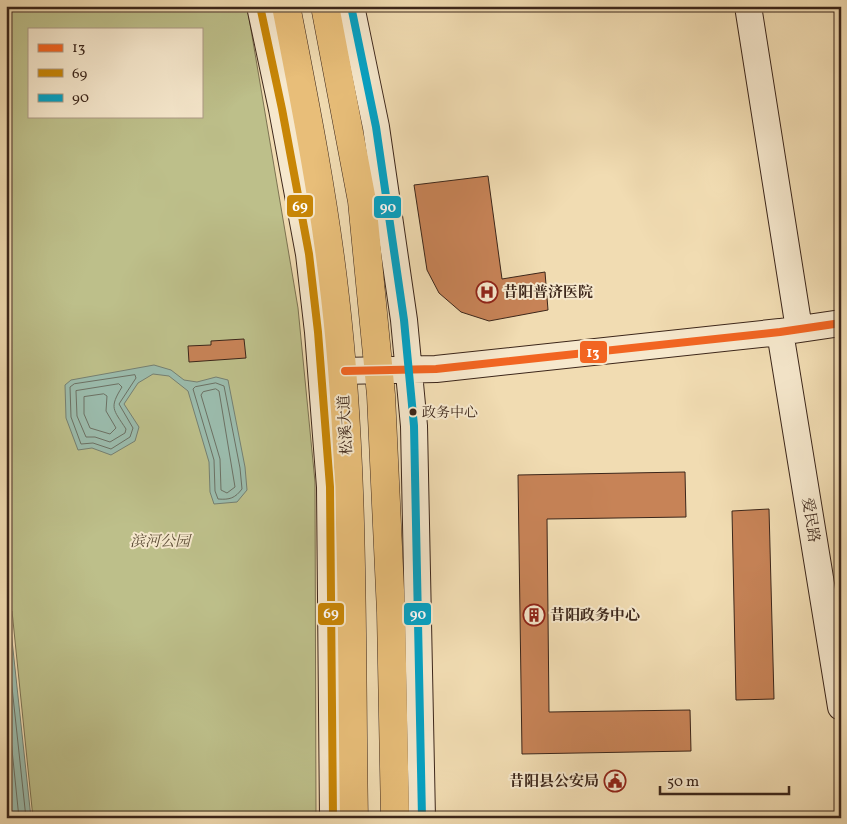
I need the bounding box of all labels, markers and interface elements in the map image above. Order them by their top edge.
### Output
legend [28,28,202,118]
text: 13 [72,38,86,59]
text: 69 [72,64,88,85]
text: 90 [72,88,89,109]
line badge: 69 [286,194,314,218]
line badge: 90 [373,195,402,219]
text: 69 [292,198,308,217]
text: 90 [380,199,397,218]
hospital icon: 昔阳普济医院 [475,280,499,304]
place label: 昔阳普济医院 [503,283,593,304]
line badge: 13 [579,340,608,364]
text: 13 [587,344,599,363]
street label: 松溪大道 [334,394,359,455]
place label: 政务中心 [422,404,478,423]
marker: 政务中心 [408,407,418,417]
street label: 爱民路 [796,496,823,544]
park label: 滨河公园 [130,532,192,553]
line badge: 69 [317,602,345,626]
line badge: 90 [403,602,432,626]
building icon: 昔阳政务中心 [522,603,546,627]
text: 69 [323,605,339,624]
text: 90 [410,606,427,625]
place label: 昔阳政务中心 [550,606,640,627]
scale bar [660,764,788,796]
public building icon: 昔阳县公安局 [603,769,627,793]
place label: 昔阳县公安局 [509,772,599,793]
text: 50 m [667,772,699,793]

